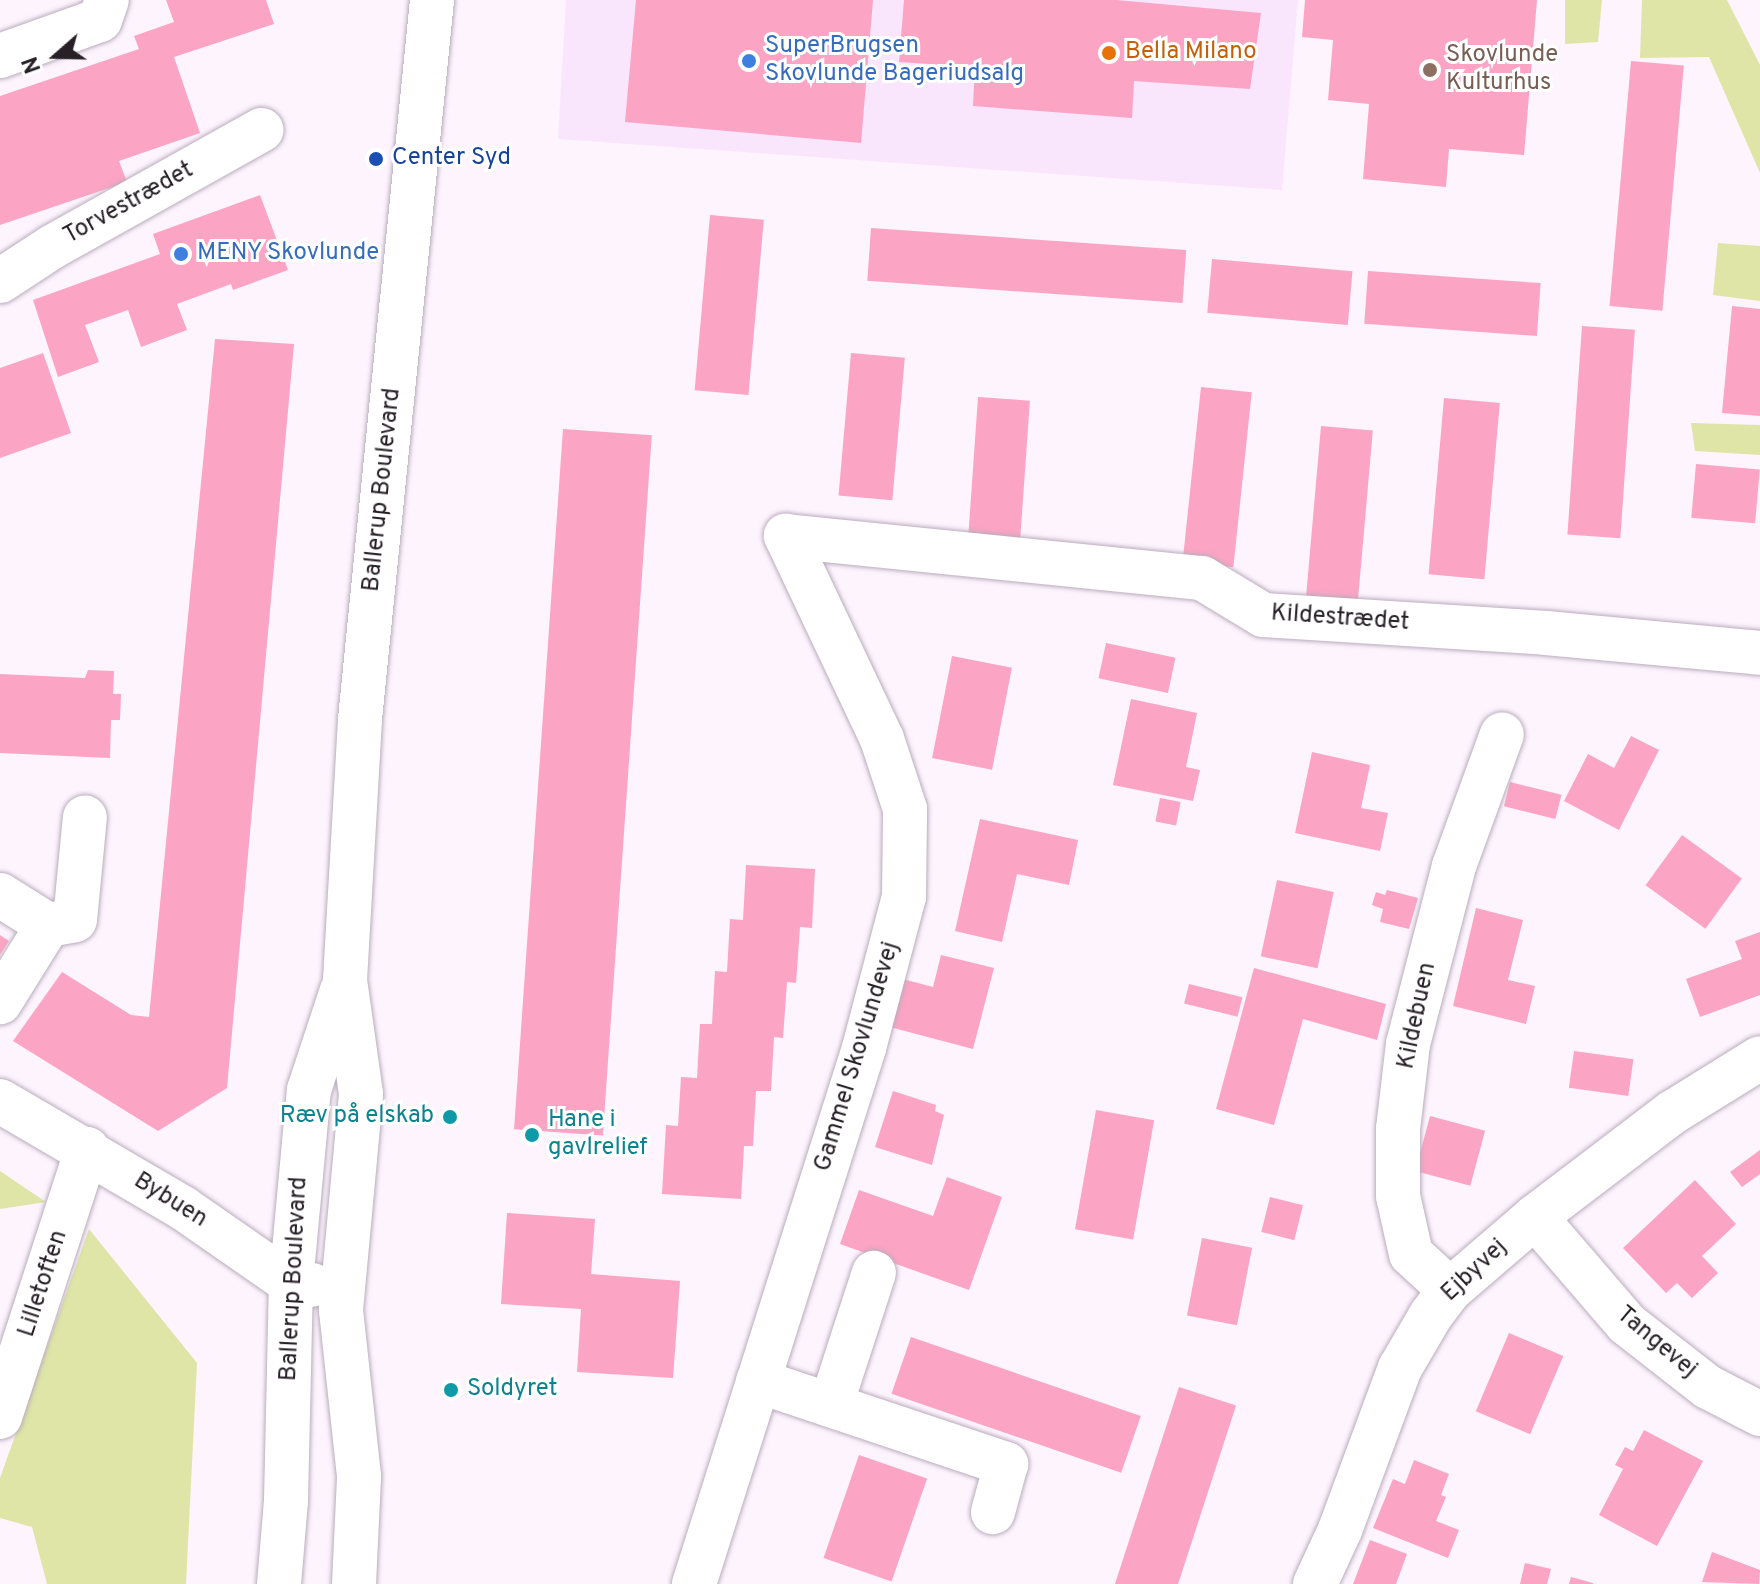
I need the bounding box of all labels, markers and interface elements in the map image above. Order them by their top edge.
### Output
north arrow [16,16,96,96]
place label: SuperBrugsen Skovlunde Bageriudsalg [765,33,1024,89]
place label: Bella Milano [1125,39,1257,67]
place label: Skovlunde Kulturhus [1446,42,1558,98]
marker: Bella Milano [1100,44,1118,62]
text: N [18,52,48,76]
marker: SuperBrugsen Skovlunde Bageriudsalg [740,52,758,70]
marker: Skovlunde Kulturhus [1421,61,1439,79]
place label: Center Syd [392,145,511,173]
marker: Center Syd [367,150,385,168]
street label: Torvestrædet [59,157,199,251]
place label: MENY Skovlunde [197,240,380,268]
marker: MENY Skovlunde [172,245,190,263]
street label: Ballerup Boulevard [358,387,408,593]
street label: Kildestrædet [1270,600,1410,638]
street label: Gammel Skovlundevej [809,939,907,1175]
street label: Kildebuen [1393,960,1443,1072]
place label: Ræv på elskab [280,1103,434,1131]
place label: Hane i gavlrelief [548,1107,647,1163]
marker: Ræv på elskab [441,1108,459,1126]
marker: Hane i gavlrelief [523,1126,541,1144]
street label: Bybuen [128,1167,212,1235]
street label: Ballerup Boulevard [275,1176,315,1382]
street label: Lilletoften [13,1227,75,1341]
street label: Ejbyvej [1436,1234,1514,1308]
street label: Tangevej [1610,1301,1702,1385]
place label: Soldyret [467,1376,558,1404]
marker: Soldyret [442,1381,460,1399]

